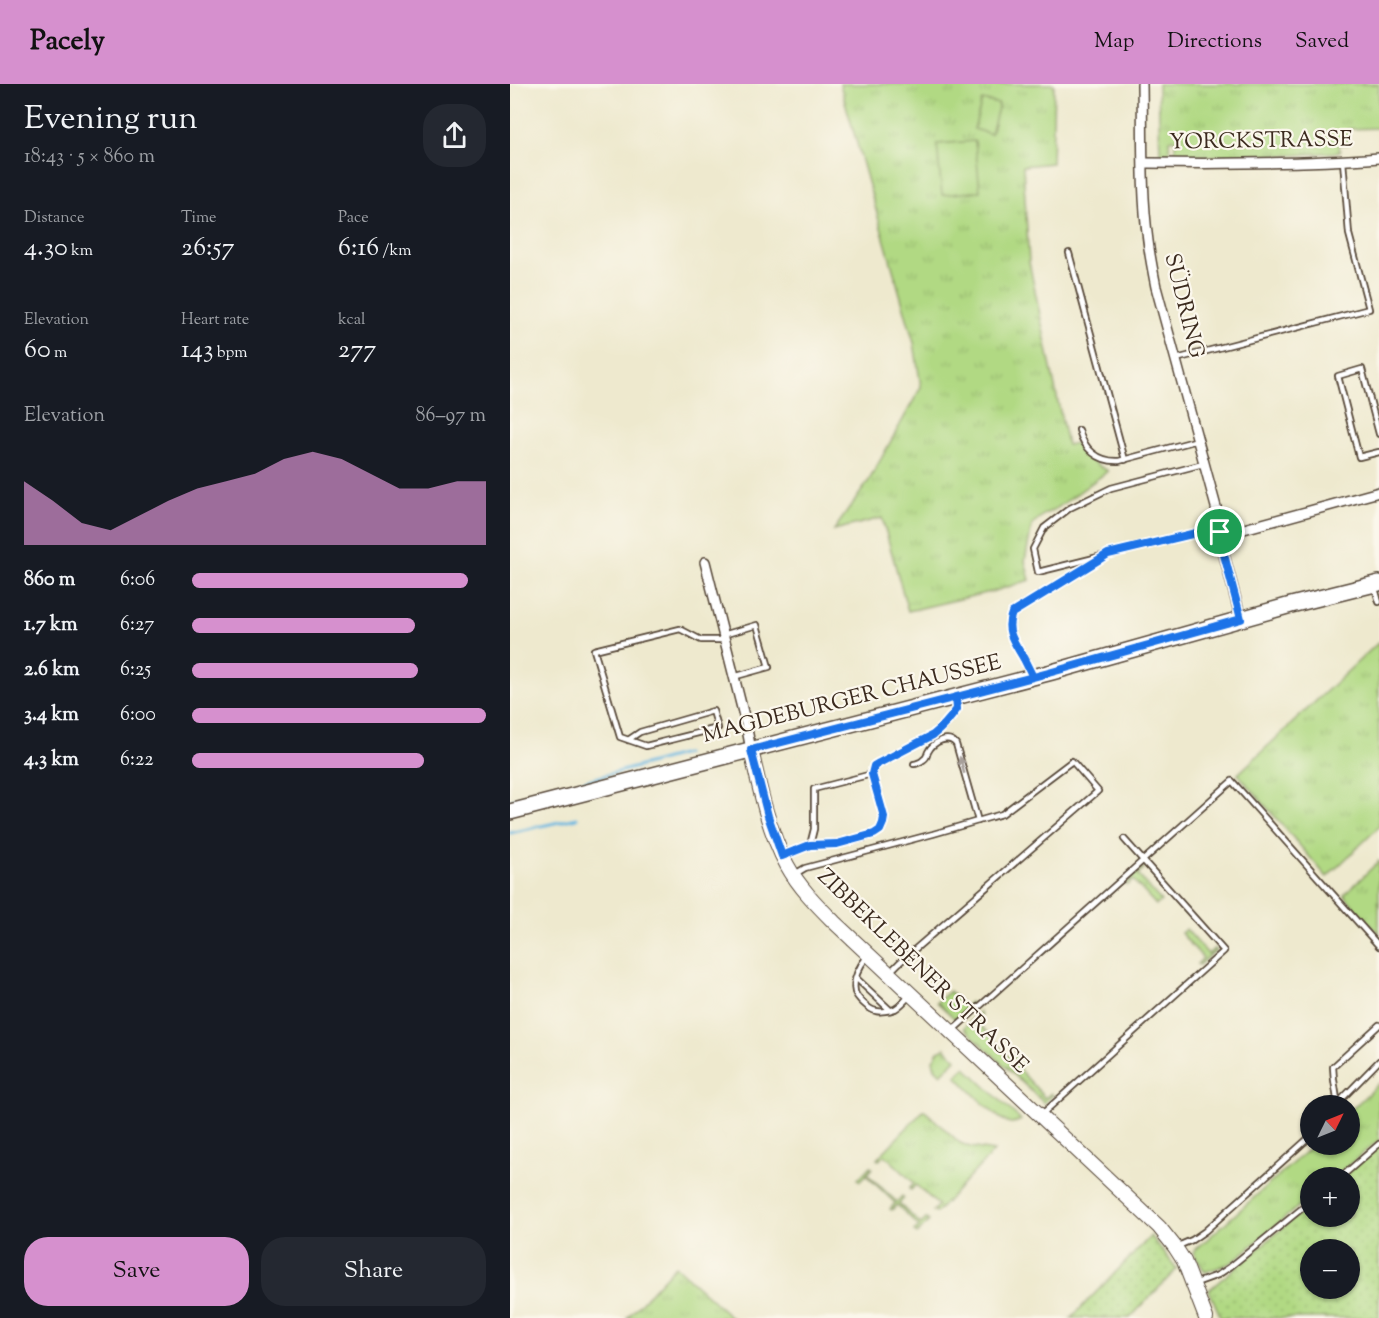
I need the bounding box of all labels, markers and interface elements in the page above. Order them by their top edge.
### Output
text: Pacely [30,22,105,62]
text: Map [1094,27,1134,57]
text: Directions [1167,27,1262,57]
text: Saved [1295,27,1349,57]
text: Evening run [24,96,198,144]
button: share [423,104,486,167]
street label: YORCKSTRASSE [1169,124,1353,160]
text: 18:43 · 5 × 860 m [24,143,155,172]
text: Distance [24,207,84,230]
text: Time [181,207,217,230]
text: Pace [338,207,369,230]
text: 4.30 [24,230,68,267]
text: 26:57 [181,230,235,267]
text: 6:16 [338,230,379,267]
text: km [68,240,93,263]
text: /km [379,240,412,263]
street label: SÜDRING [1155,250,1212,362]
text: Elevation [24,309,89,332]
text: Heart rate [181,309,249,332]
text: kcal [338,309,366,332]
text: 60 [24,332,51,369]
text: 143 [181,332,213,369]
text: 277 [338,332,376,369]
text: m [51,342,67,365]
text: bpm [213,342,248,365]
text: Elevation [24,402,105,431]
text: 86–97 m [416,402,486,431]
pin [1194,506,1245,557]
icon: arrive [1203,515,1236,548]
text: 860 m [24,566,75,595]
text: 6:06 [120,566,155,595]
text: 1.7 km [24,611,78,640]
text: 6:27 [120,611,154,640]
street label: MAGDEBURGER CHAUSSEE [699,647,1005,753]
text: 2.6 km [24,656,80,685]
text: 6:25 [120,656,151,685]
text: 3.4 km [24,701,79,730]
text: 6:00 [120,701,156,730]
text: 4.3 km [24,746,79,775]
text: 6:22 [120,746,154,775]
one-way arrow [957,756,966,774]
street label: ZIBBEKLEBENER STRASSE [809,862,1035,1082]
north arrow [1300,1095,1360,1155]
map controls [1300,1095,1360,1299]
button: + [1300,1167,1360,1227]
button: Save [24,1237,249,1306]
button: Share [261,1237,486,1306]
button: − [1300,1239,1360,1299]

